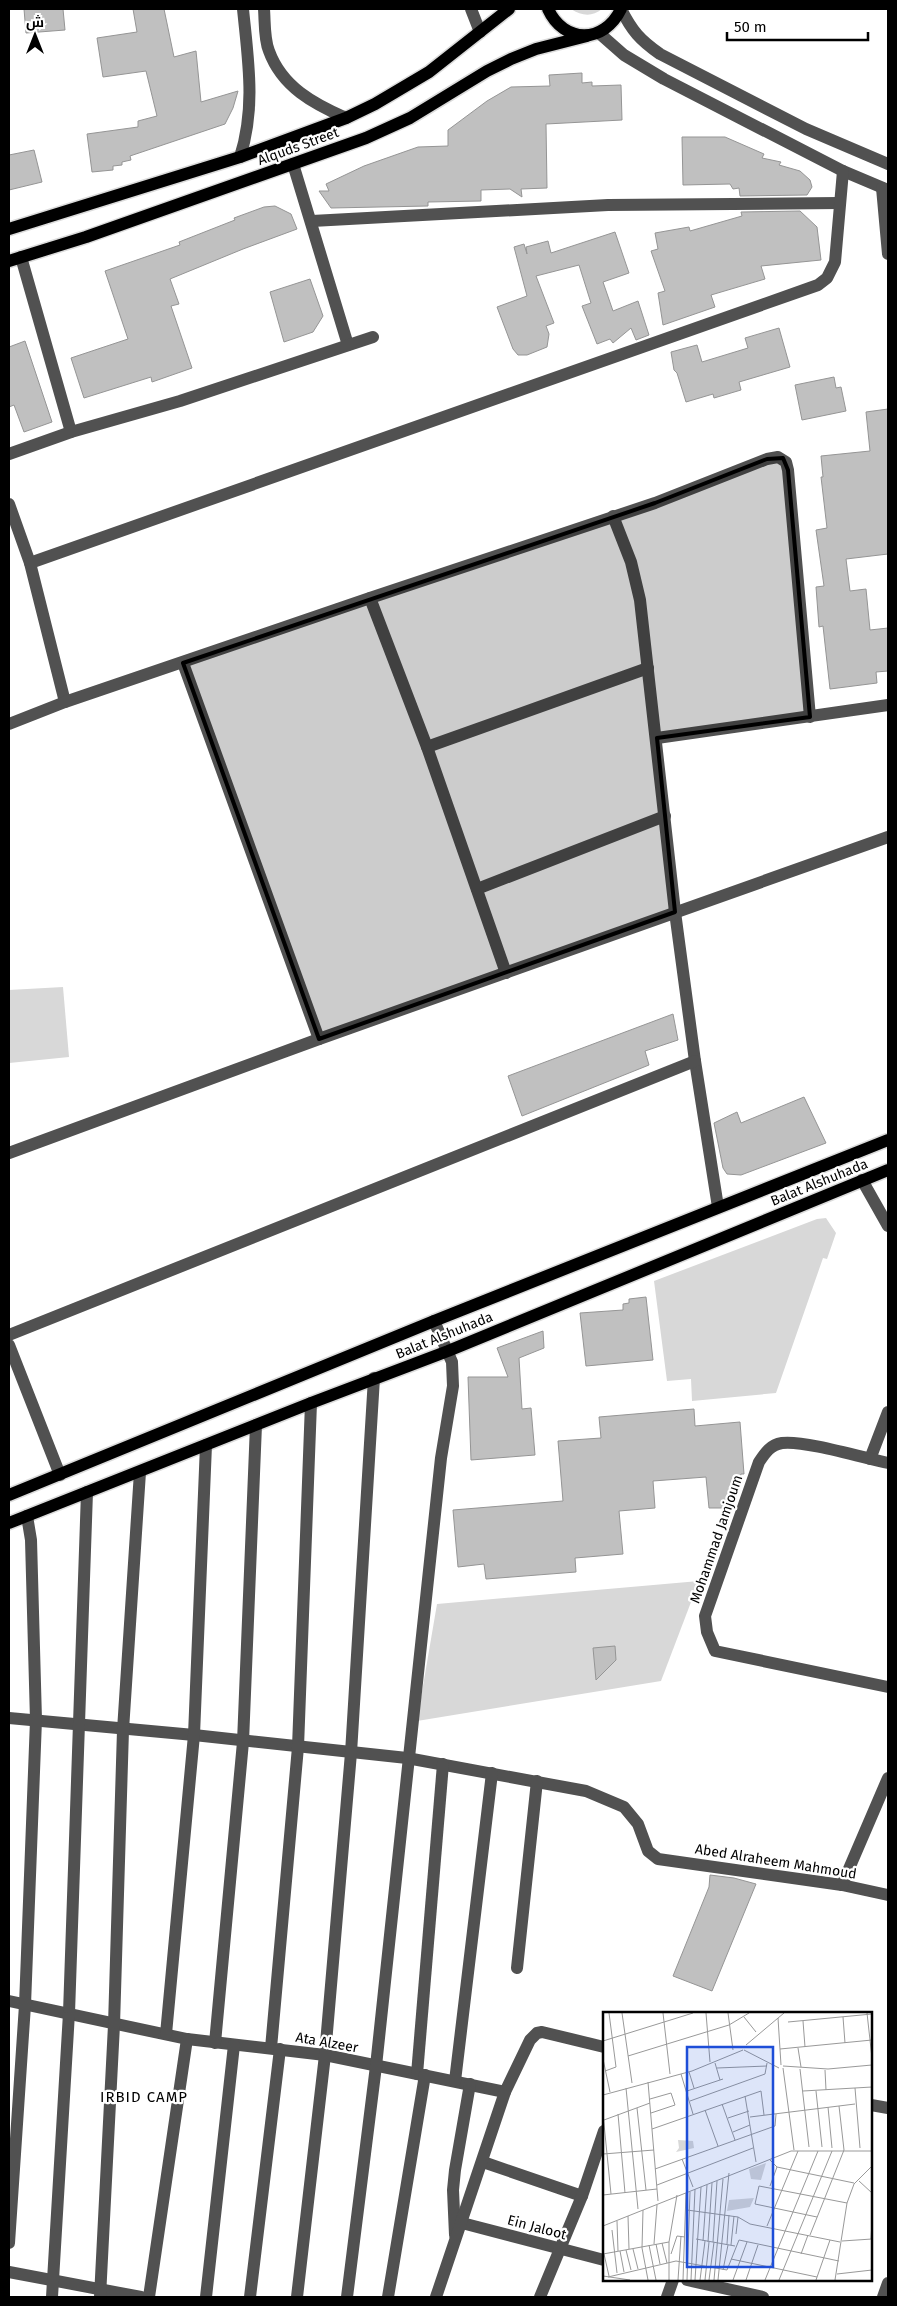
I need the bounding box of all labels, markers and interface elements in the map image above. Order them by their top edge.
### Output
north arrow [10,10,60,60]
scale bar [727,10,868,42]
text: ش [26,14,44,31]
text: 50 m [734,18,767,36]
street label: Alquds Street [255,124,342,169]
street label: Balat Alshuhada [768,1155,870,1210]
street label: Balat Alshuhada [393,1308,495,1363]
street label: Mohammad Jamjoum [687,1473,746,1606]
street label: Abed Alraheem Mahmoud [694,1840,858,1883]
inset map [603,2012,872,2281]
street label: Ata Alzeer [294,2029,360,2056]
district label: IRBID CAMP [100,2088,188,2106]
street label: Ein Jaloot [505,2211,569,2244]

